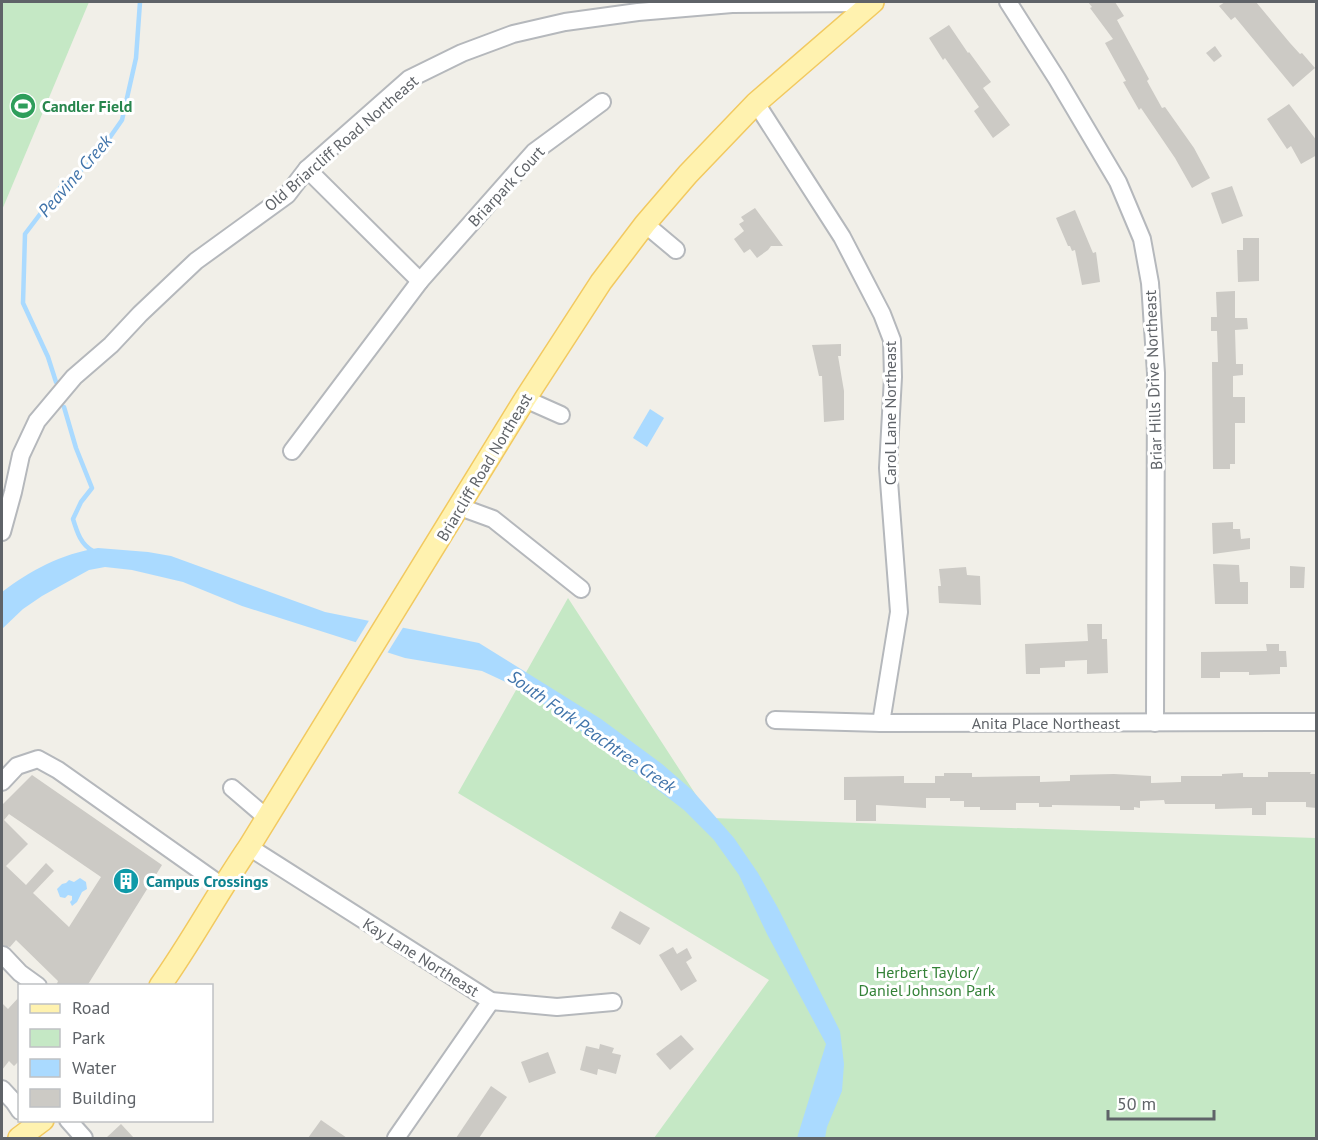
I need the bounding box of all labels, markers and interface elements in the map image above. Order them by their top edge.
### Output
street label: Old Briarcliff Road Northeast [260,70,422,215]
sports icon: Candler Field [8,91,38,121]
place label: Candler Field [42,96,132,116]
water label: Peavine Creek [33,129,117,222]
street label: Briarpark Court [464,141,549,231]
street label: Briar Hills Drive Northeast [1140,289,1166,470]
street label: Carol Lane Northeast [880,340,900,485]
street label: Briarcliff Road Northeast [432,389,536,545]
water label: South Fork Peachtree Creek [504,665,682,799]
street label: Anita Place Northeast [972,713,1121,733]
building icon: Campus Crossings [111,866,141,896]
place label: Campus Crossings [146,871,269,891]
street label: Kay Lane Northeast [359,913,483,1001]
park label: Herbert Taylor/ Daniel Johnson Park [858,962,996,1000]
legend [18,984,213,1122]
text: Road [72,996,110,1019]
text: Park [72,1026,105,1049]
text: Water [72,1056,116,1079]
scale bar [1108,1083,1214,1121]
text: Building [72,1086,136,1109]
text: 50 m [1117,1092,1156,1115]

